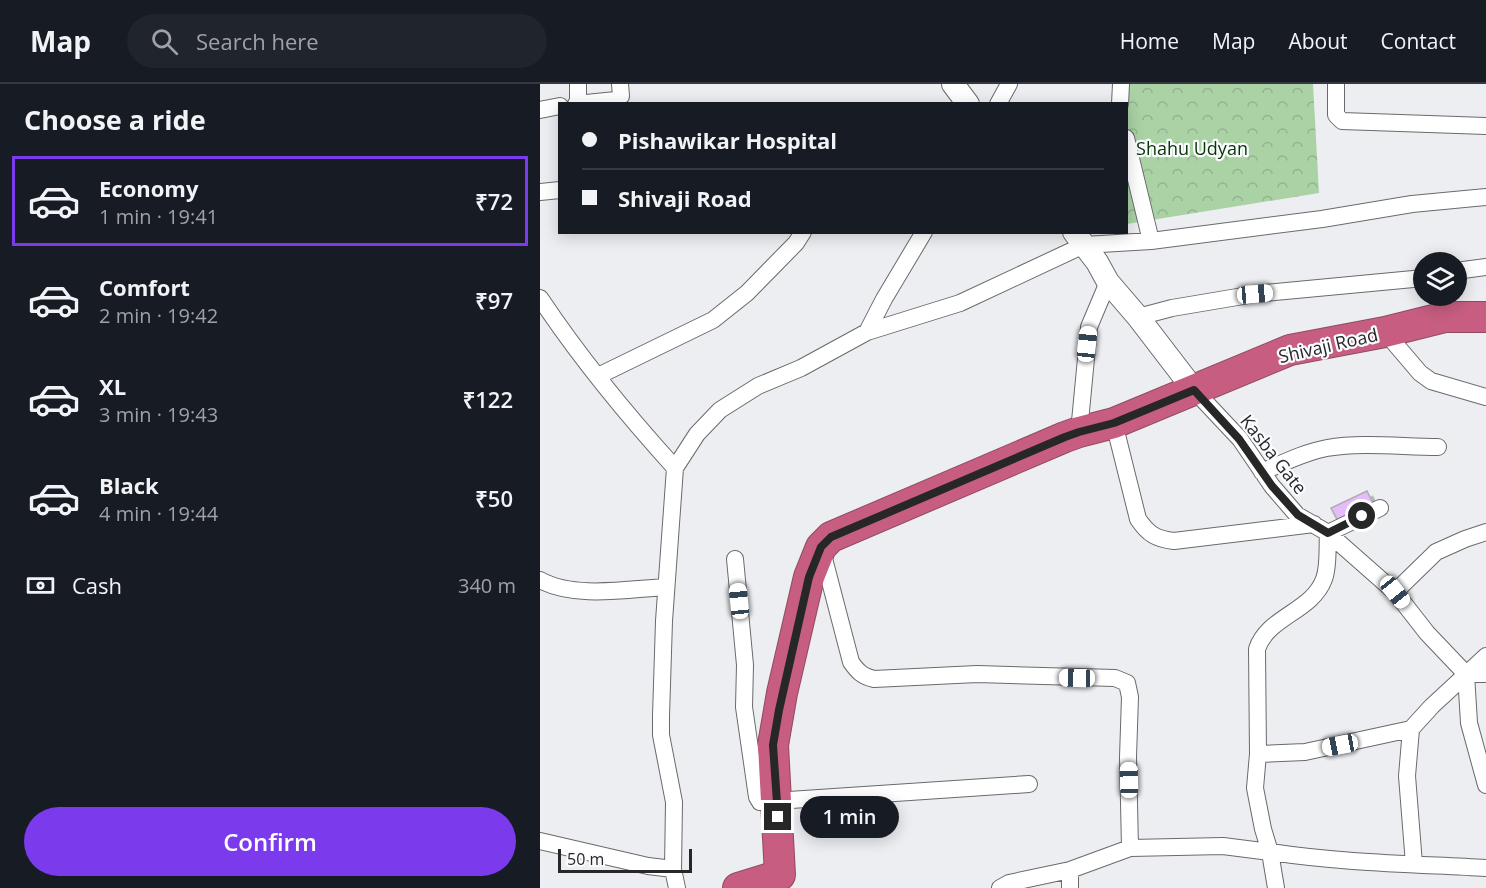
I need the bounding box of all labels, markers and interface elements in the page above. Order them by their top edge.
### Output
search box [127,14,547,68]
text: Map [30,22,91,60]
icon: search [148,25,181,58]
text: Search here [196,26,319,56]
text: Home [1120,27,1179,55]
text: Map [1212,27,1255,55]
text: About [1288,27,1348,55]
text: Contact [1381,27,1456,55]
text: Choose a ride [24,101,206,138]
text: Pishawikar Hospital [618,125,837,155]
park label: Shahu Udyan [1136,136,1248,160]
text: Economy [99,173,198,203]
icon: car [27,174,81,228]
text: Shivaji Road [618,183,752,213]
text: ₹72 [475,186,513,216]
text: 1 min · 19:41 [99,203,218,230]
map controls [1413,252,1467,306]
button: layers [1413,252,1467,306]
text: Comfort [99,272,190,302]
icon: car [27,273,81,327]
car [1236,283,1274,305]
text: ₹97 [475,285,513,315]
text: 2 min · 19:42 [99,302,218,329]
street label: Shivaji Road [1276,322,1380,368]
car [1076,325,1098,363]
text: XL [99,371,126,401]
icon: car [27,372,81,426]
text: ₹122 [463,384,513,414]
text: 3 min · 19:43 [99,401,218,428]
street label: Kasba Gate [1235,409,1313,499]
text: Black [99,470,159,500]
icon: car [27,471,81,525]
text: ₹50 [475,483,513,513]
text: 4 min · 19:44 [99,500,218,527]
route start [1348,502,1375,529]
icon: cash [24,569,57,602]
text: Cash [72,570,122,600]
text: 340 m [458,572,516,599]
car [1377,572,1413,612]
car [728,582,750,620]
car [1059,669,1095,687]
car [1321,733,1359,757]
car [1120,762,1138,798]
callout: 1 min [799,796,898,838]
route end [764,803,791,830]
text: 1 min [823,803,877,830]
button: Confirm [24,807,516,876]
scale bar [558,846,692,874]
text: 50 m [567,848,604,870]

